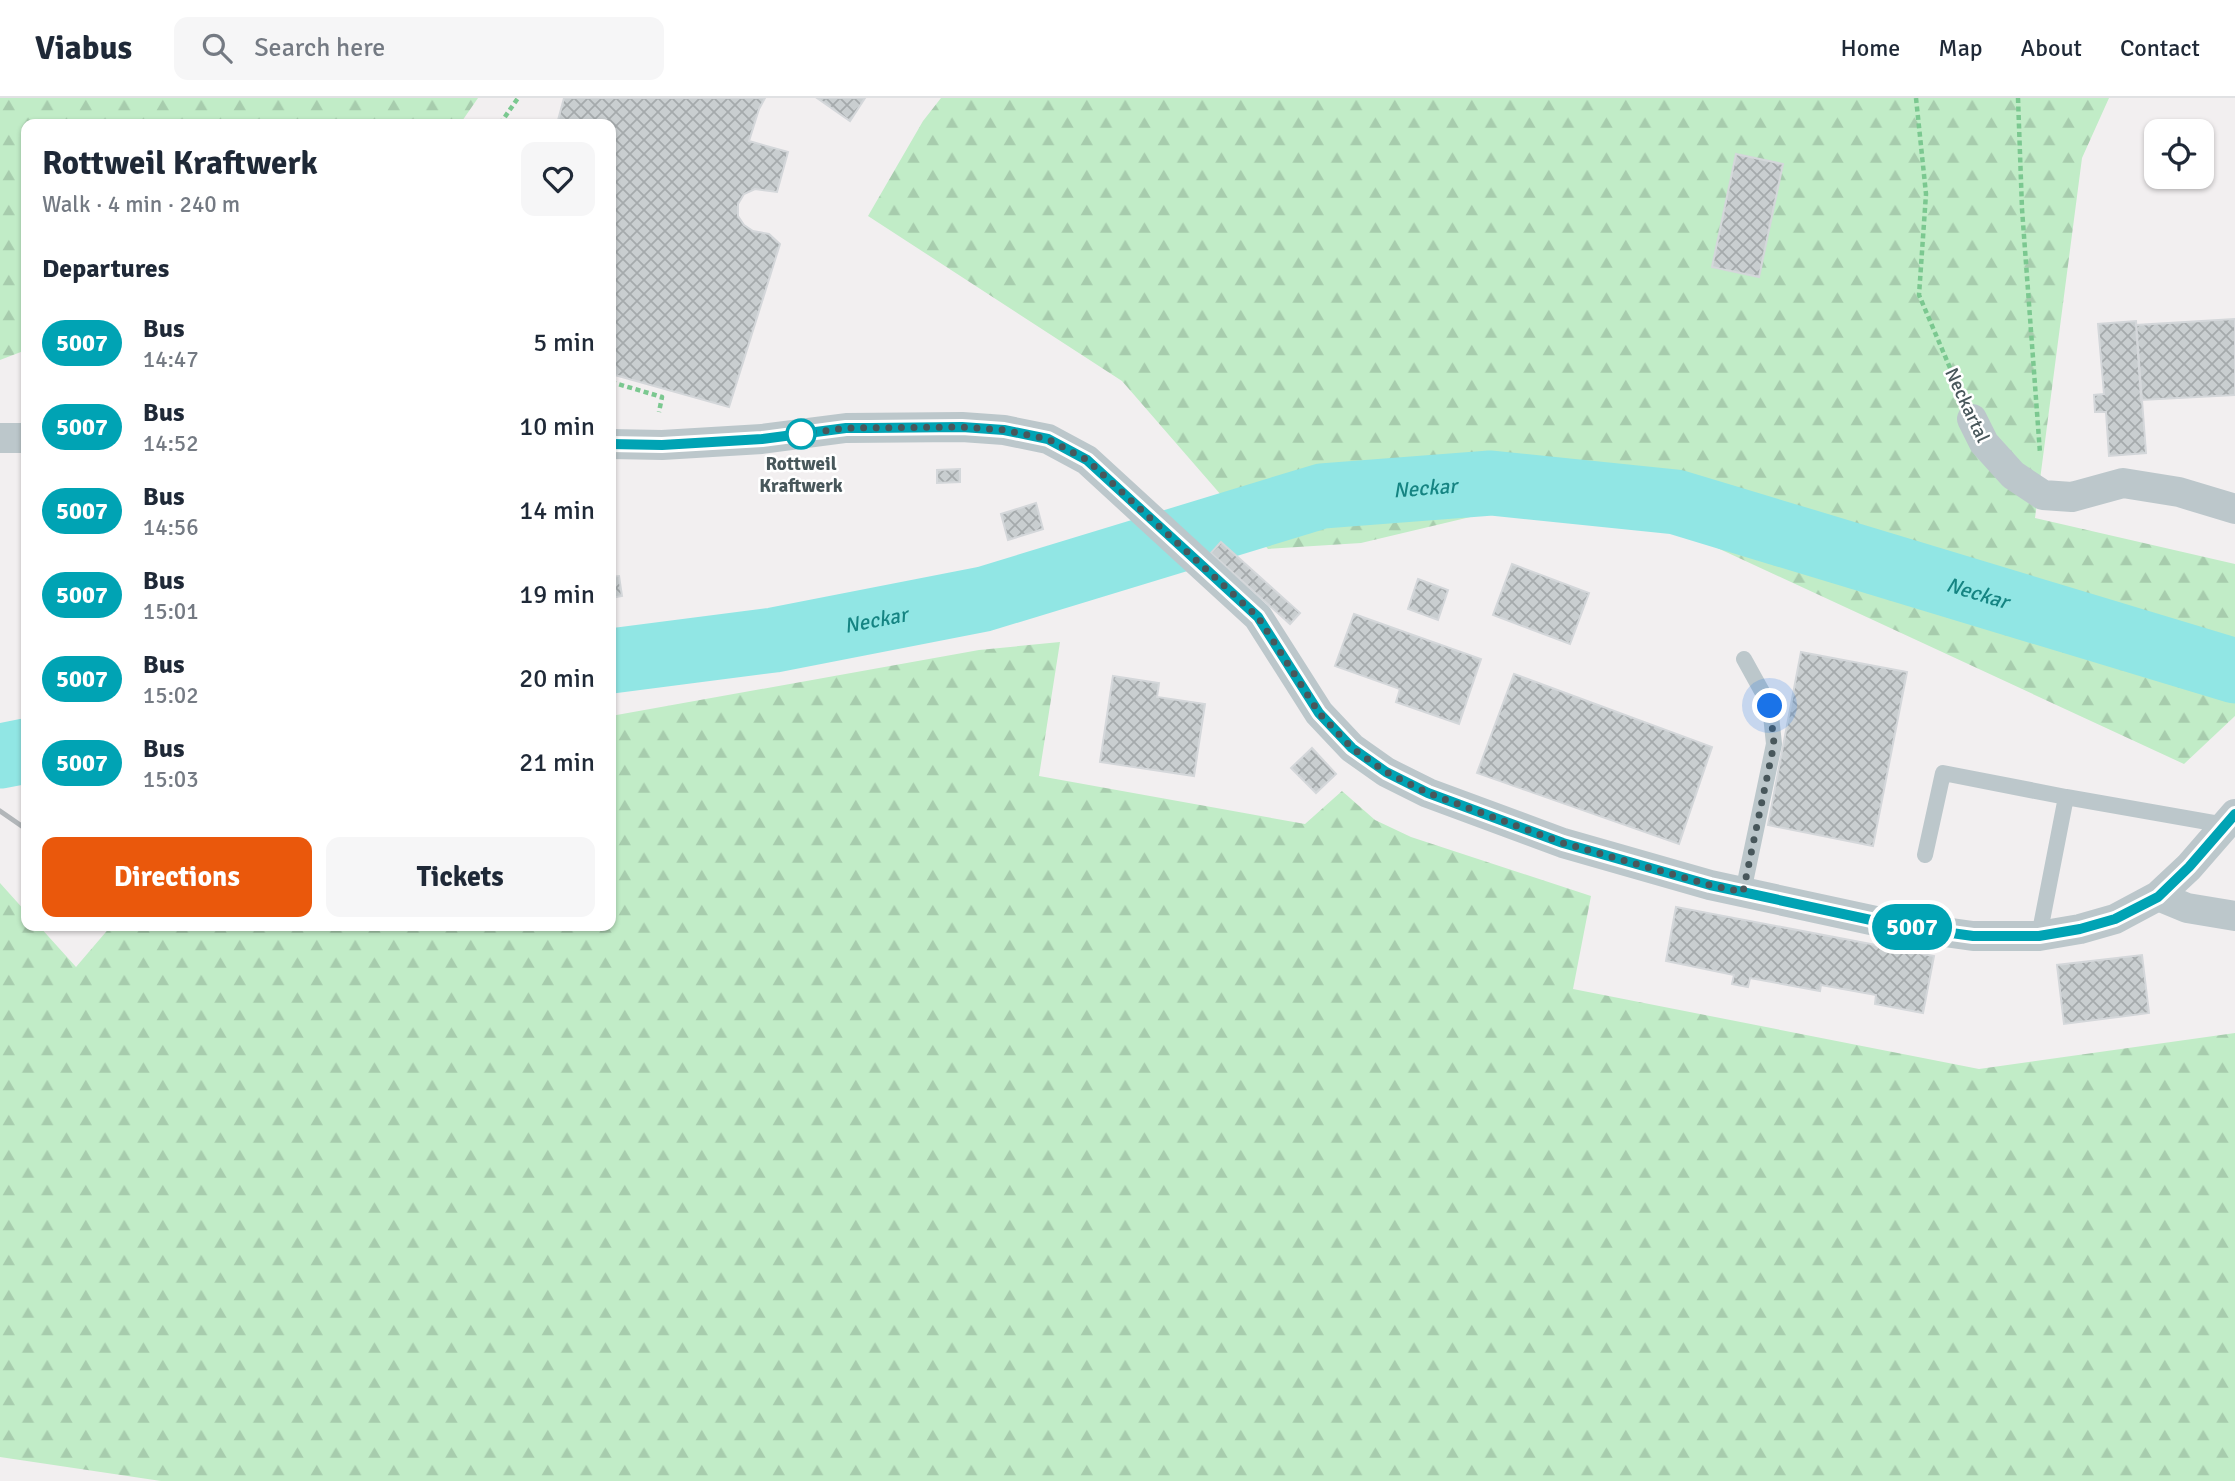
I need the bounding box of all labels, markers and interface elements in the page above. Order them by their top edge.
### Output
search box [174,17,664,80]
text: Viabus [35,28,132,69]
icon: search [198,29,236,67]
text: Search here [254,32,385,64]
text: Home [1840,33,1900,63]
text: Map [1938,33,1983,63]
text: About [2021,33,2082,63]
text: Contact [2120,33,2200,63]
map controls [2144,119,2214,189]
button: locate [2144,119,2214,189]
button: heart [521,142,595,216]
text: Rottweil Kraftwerk [42,143,318,184]
text: Walk · 4 min · 240 m [42,190,240,219]
text: Departures [42,253,169,285]
text: Bus [143,313,185,345]
text: 5 min [533,327,595,359]
text: 5007 [56,328,108,358]
text: 14:47 [143,345,199,374]
street label: Neckartal [1939,364,1995,447]
text: Bus [143,397,185,429]
text: 10 min [519,411,595,443]
text: 5007 [56,412,108,442]
marker: Rottweil Kraftwerk [786,419,816,449]
text: 14:52 [143,429,199,458]
place label: Rottweil Kraftwerk [759,452,843,498]
water label: Neckar [1392,472,1461,503]
text: Bus [143,481,185,513]
text: 14 min [519,495,595,527]
text: 5007 [56,496,108,526]
text: 14:56 [143,513,199,542]
text: Bus [143,565,185,597]
water label: Neckar [1943,571,2015,616]
text: 19 min [519,579,595,611]
text: 5007 [56,580,108,610]
text: 15:01 [143,597,199,626]
water label: Neckar [842,601,913,639]
text: Bus [143,649,185,681]
text: 20 min [519,663,595,695]
text: 5007 [56,664,108,694]
text: 15:02 [143,681,199,710]
your location [1752,688,1787,723]
text: Bus [143,733,185,765]
text: 21 min [519,747,595,779]
text: 5007 [56,748,108,778]
text: 15:03 [143,765,199,794]
button: Directions [42,837,312,917]
button: Tickets [326,837,595,917]
line badge: 5007 [1863,904,1961,950]
text: 5007 [1886,912,1938,942]

